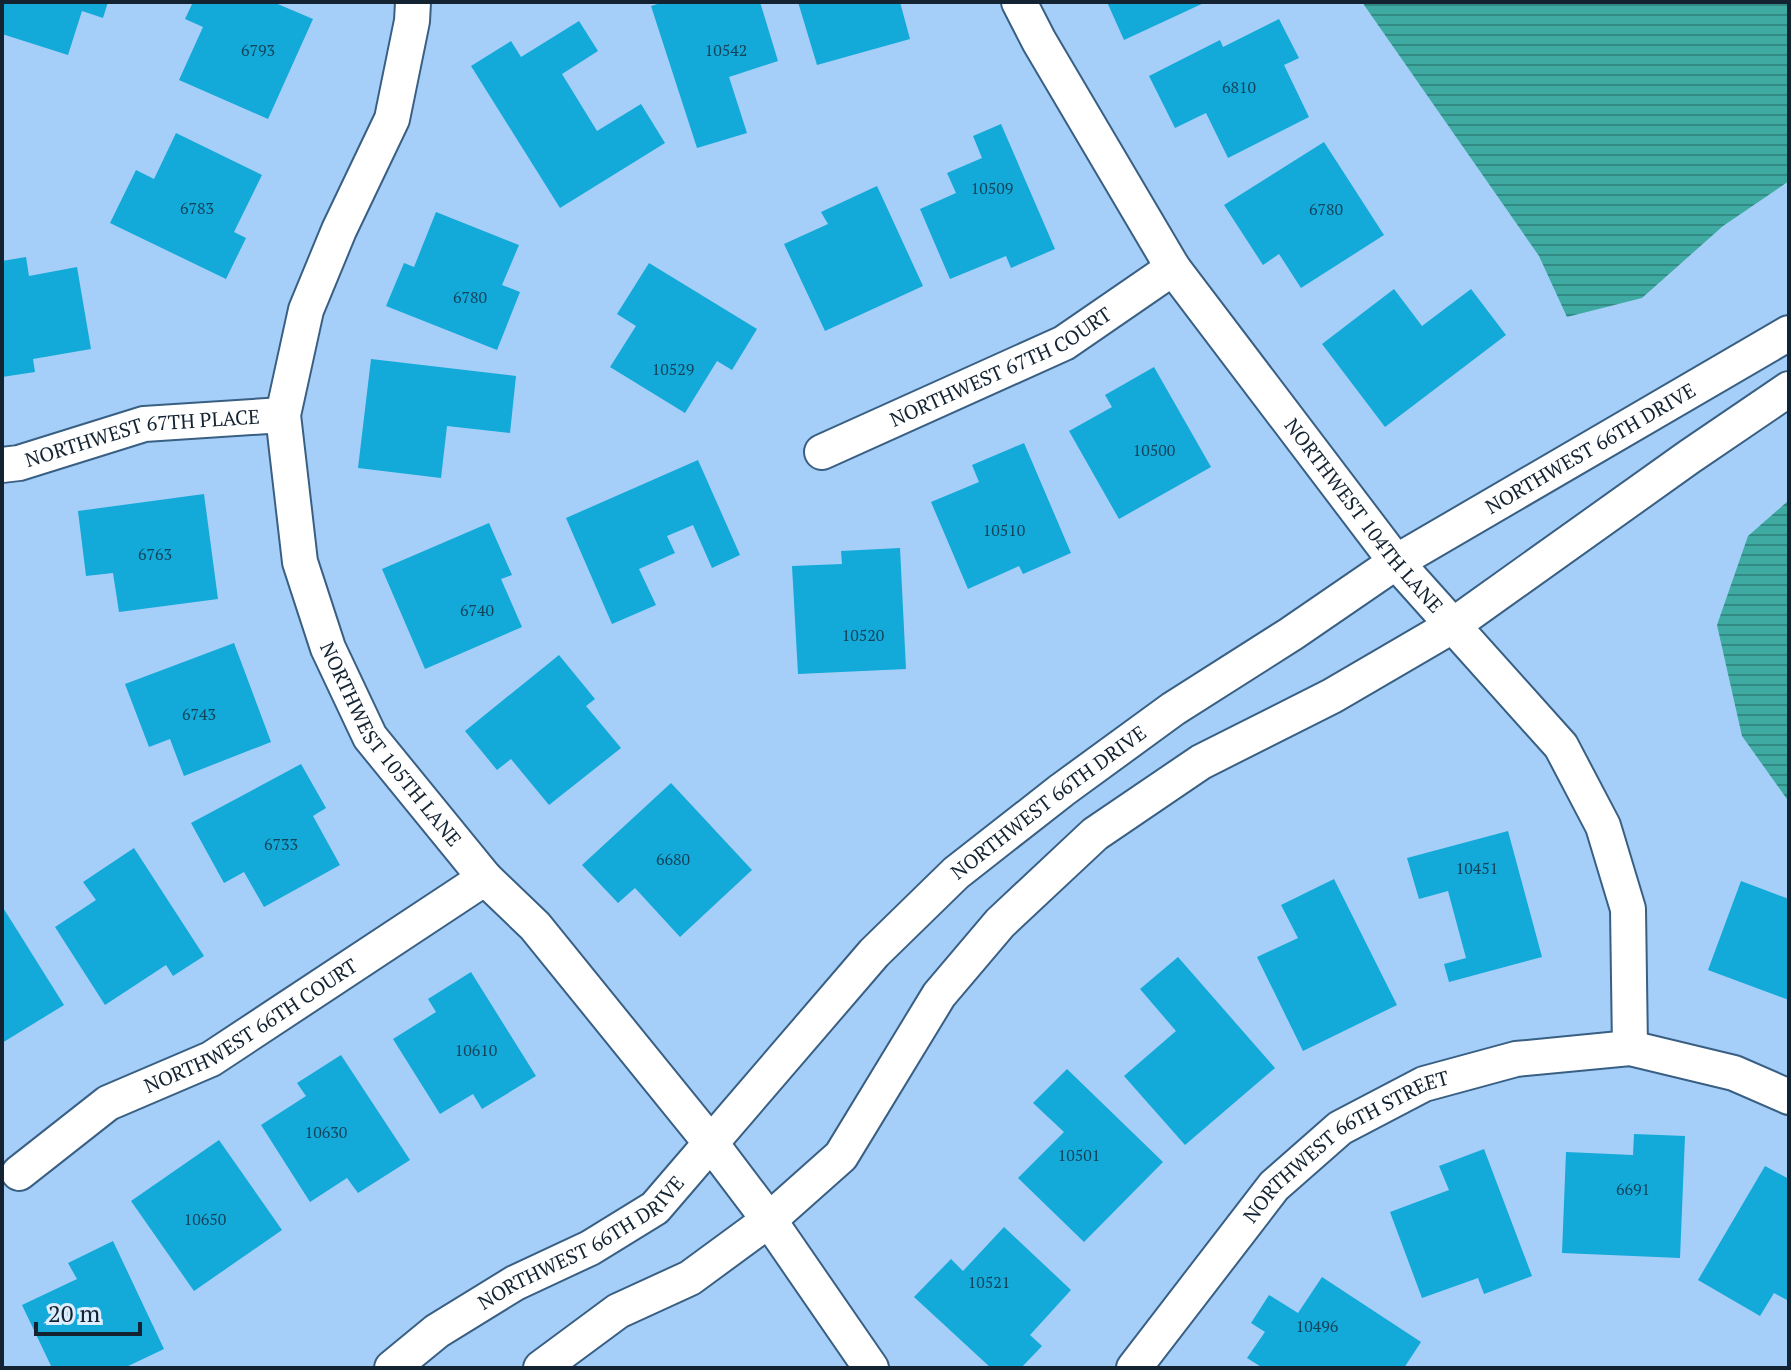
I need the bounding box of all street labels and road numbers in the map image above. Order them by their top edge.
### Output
street label: NORTHWEST 67TH COURT [885,300,1117,433]
street label: NORTHWEST 66TH DRIVE [1480,376,1700,520]
street label: NORTHWEST 67TH PLACE [22,403,260,473]
street label: NORTHWEST 104TH LANE [1279,412,1449,618]
street label: NORTHWEST 105TH LANE [314,637,468,852]
street label: NORTHWEST 66TH DRIVE [945,719,1151,885]
street label: NORTHWEST 66TH COURT [140,952,363,1099]
street label: NORTHWEST 66TH STREET [1237,1064,1452,1228]
street label: NORTHWEST 66TH DRIVE [472,1170,690,1316]

